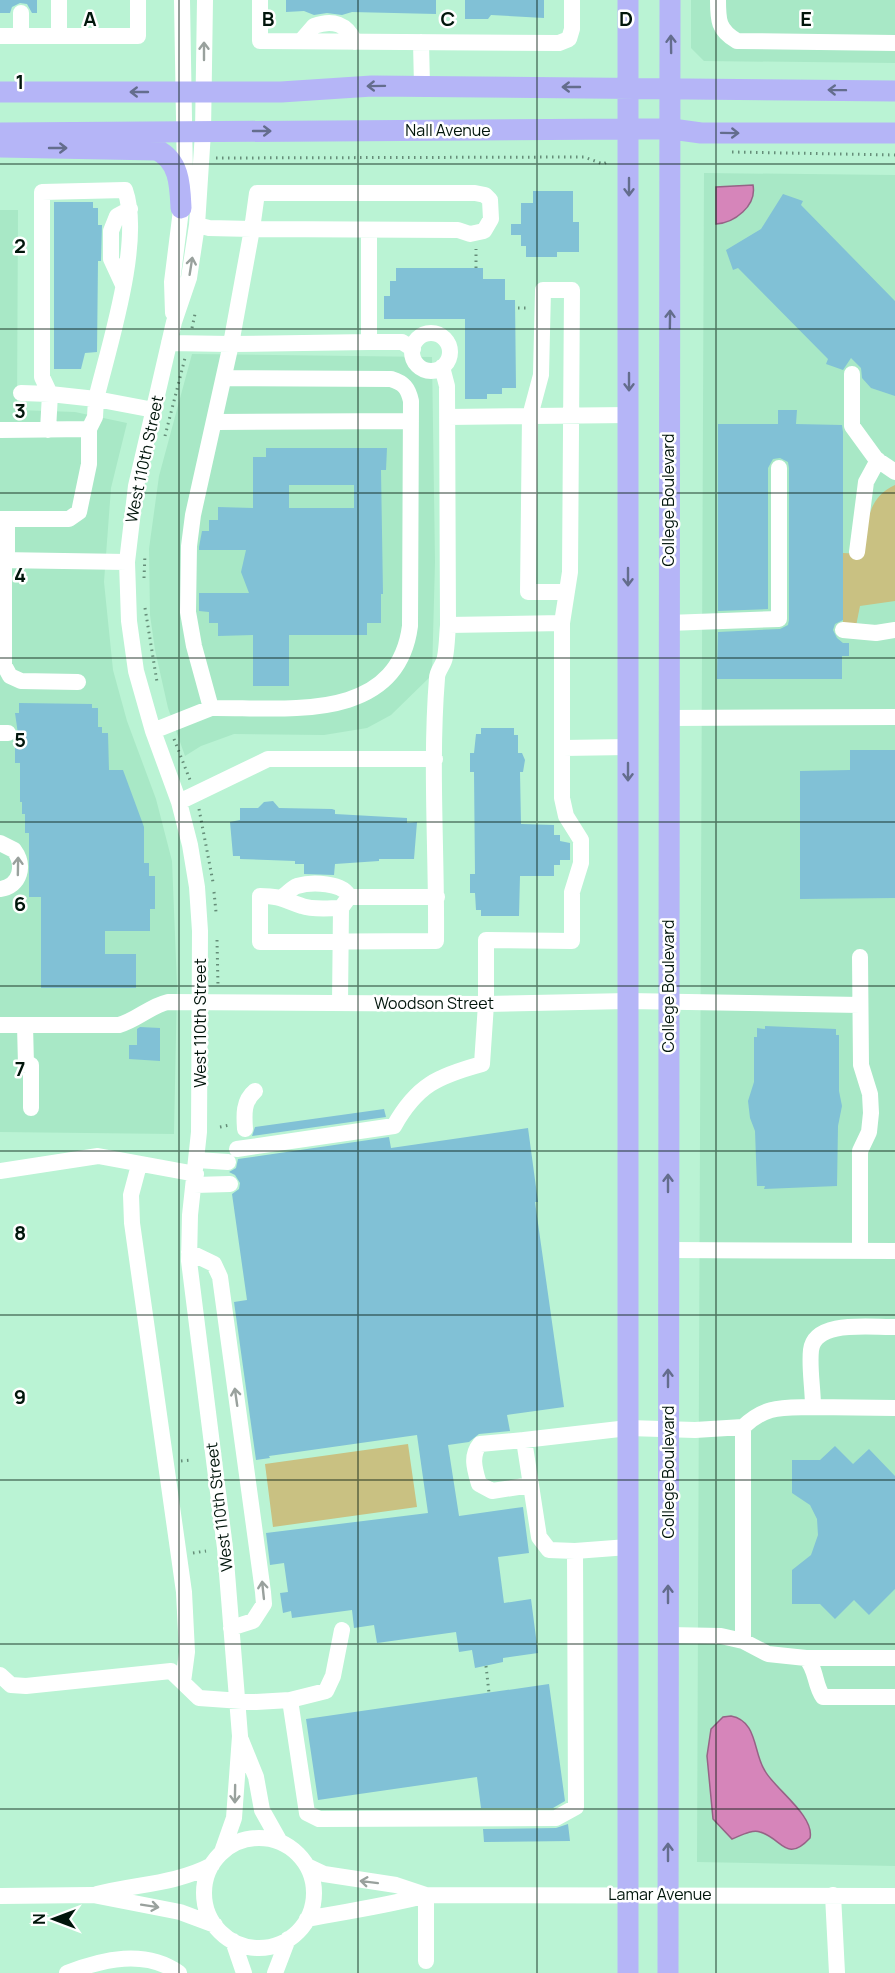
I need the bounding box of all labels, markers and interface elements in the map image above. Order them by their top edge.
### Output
text: A [83,5,97,32]
text: B [262,5,275,32]
text: C [441,5,455,32]
text: D [619,5,633,32]
text: E [800,5,812,32]
one-way arrow [665,35,677,55]
one-way arrow [199,41,210,61]
text: 1 [16,68,24,95]
one-way arrow [366,81,386,92]
one-way arrow [561,81,581,93]
one-way arrow [827,85,847,96]
one-way arrow [129,87,149,98]
street label: Nall Avenue [405,119,491,141]
one-way arrow [251,125,271,137]
one-way arrow [719,127,739,139]
one-way arrow [48,142,68,154]
one-way arrow [623,177,635,197]
text: 2 [14,232,26,259]
one-way arrow [185,257,196,277]
one-way arrow [664,310,676,330]
one-way arrow [623,372,635,392]
street label: West 110th Street [120,393,168,525]
text: 3 [14,397,26,424]
street label: College Boulevard [657,434,679,566]
text: 4 [14,561,26,588]
one-way arrow [622,567,634,587]
text: 5 [14,726,26,753]
one-way arrow [622,762,634,782]
one-way arrow [13,857,24,876]
text: 6 [14,890,26,917]
street label: College Boulevard [657,920,679,1052]
street label: West 110th Street [189,958,211,1088]
street label: Woodson Street [374,992,494,1014]
text: 7 [15,1055,25,1082]
one-way arrow [662,1173,674,1193]
text: 8 [14,1219,26,1246]
one-way arrow [662,1368,674,1388]
text: 9 [14,1383,26,1410]
one-way arrow [231,1387,242,1407]
street label: College Boulevard [657,1406,679,1538]
street label: West 110th Street [200,1441,238,1573]
one-way arrow [257,1580,268,1600]
one-way arrow [662,1584,674,1604]
one-way arrow [230,1784,241,1804]
one-way arrow [662,1842,674,1862]
one-way arrow [360,1876,380,1887]
street label: Lamar Avenue [608,1883,712,1905]
north arrow [24,1889,84,1949]
one-way arrow [140,1900,160,1911]
text: N [28,1913,50,1925]

